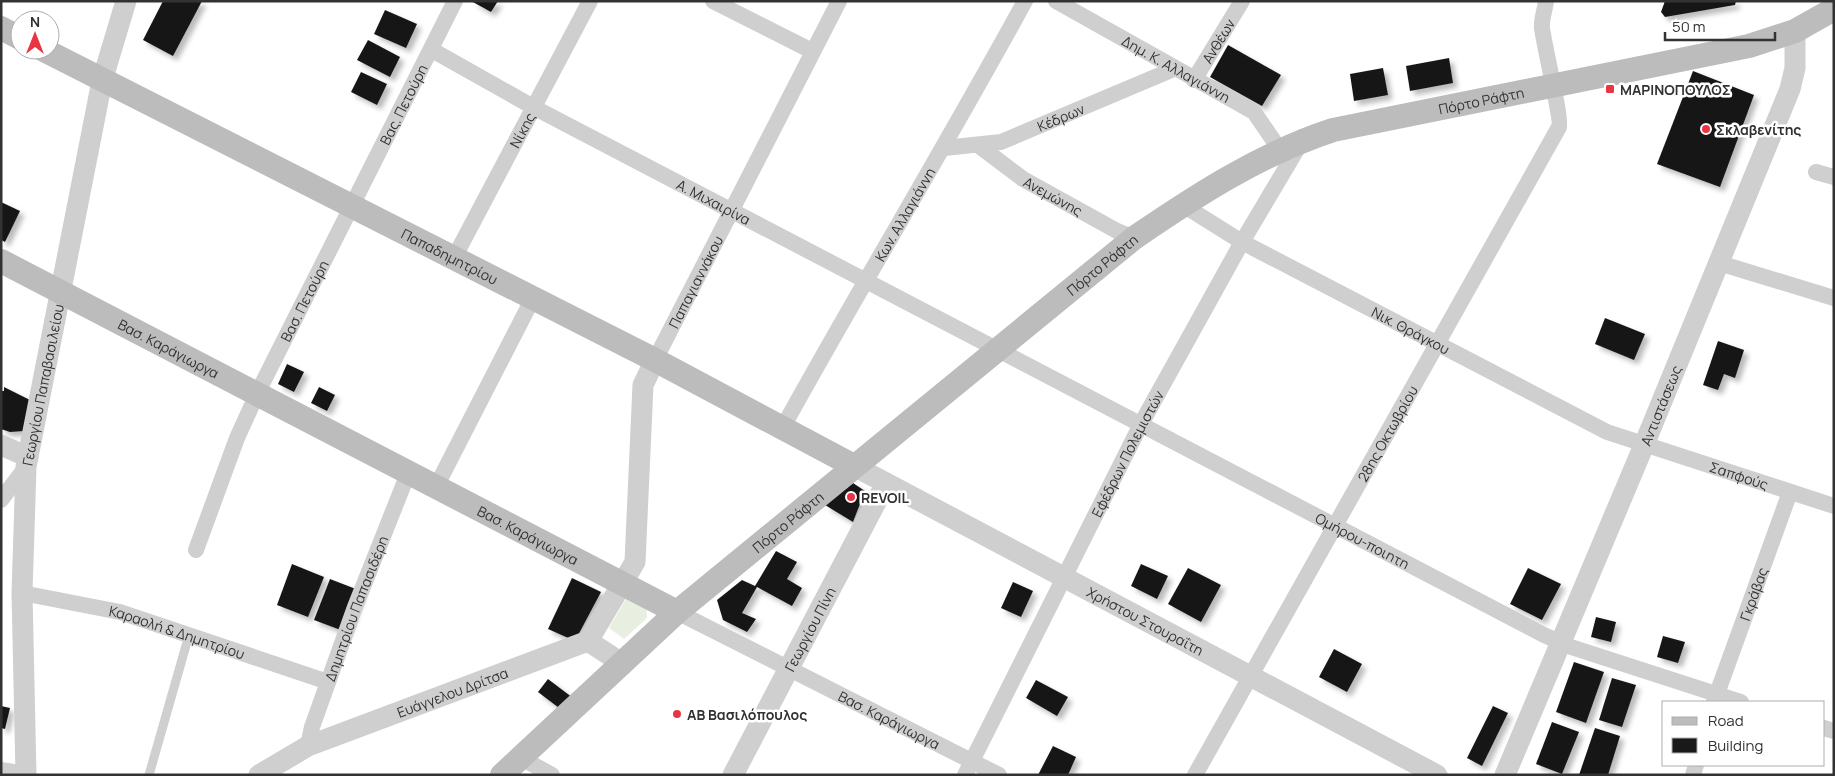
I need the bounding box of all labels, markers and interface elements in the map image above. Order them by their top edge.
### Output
north arrow [10,10,60,60]
scale bar [1665,10,1775,42]
text: N [30,12,40,31]
street label: Ανθέων [1197,15,1239,67]
text: 50 m [1672,16,1706,37]
street label: Δημ. Κ. Αλλαγιάννη [1119,31,1234,106]
street label: Βας. Πετούρη [375,61,431,148]
place label: ΜΑΡΙΝΟΠΟΥΛΟΣ [1620,80,1731,99]
street label: Πόρτο Ράφτη [1437,82,1526,118]
marker: ΜΑΡΙΝΟΠΟΥΛΟΣ [1604,83,1616,95]
street label: Κέδρων [1034,98,1087,135]
street label: Νίκης [505,109,539,151]
place label: Σκλαβενίτης [1716,120,1801,139]
marker: Σκλαβενίτης [1700,123,1712,135]
street label: Κων. Αλλαγιάννη [870,164,939,264]
street label: Ανεμώνης [1020,172,1086,220]
street label: Α. Μιχαιρίνα [674,174,754,229]
street label: Παπαδημητρίου [398,223,501,288]
street label: Πόρτο Ράφτη [1062,230,1141,299]
street label: Παπαγιαννάκου [664,232,727,331]
street label: Βασ. Πετούρη [276,257,332,345]
street label: Γεωργίου Παπαβασιλείου [17,302,67,467]
street label: Νικ. Θράγκου [1369,302,1453,358]
street label: Βασ. Καράγιωργα [115,314,222,382]
street label: Αντιστάσεως [1635,362,1685,448]
street label: 28ης Οκτωβρίου [1352,382,1422,485]
street label: Εφέδρων Πολεμιστών [1086,387,1167,520]
street label: Σαπφούς [1707,457,1771,494]
street label: Πόρτο Ράφτη [748,487,827,556]
place label: REVOIL [861,488,910,507]
marker: REVOIL [845,491,857,503]
street label: Βασ. Καράγιωργα [474,501,582,569]
street label: Ομήρου-ποιητη [1312,508,1413,573]
street label: Δημητρίου Παπασιδέρη [320,533,392,684]
street label: Γκράβας [1735,564,1772,623]
street label: Χρήστου Στουραΐτη [1084,582,1207,659]
street label: Γεωργίου Πίνη [780,583,840,674]
street label: Καραολή & Δημητρίου [108,601,247,663]
street label: Ευάγγελου Δρίτσα [394,662,510,721]
street label: Βασ. Καράγιωργα [835,686,943,753]
legend [1662,701,1825,766]
place label: ΑΒ Βασιλόπουλος [687,705,807,724]
marker: ΑΒ Βασιλόπουλος [671,708,683,720]
text: Road [1708,710,1744,731]
text: Building [1708,735,1763,756]

